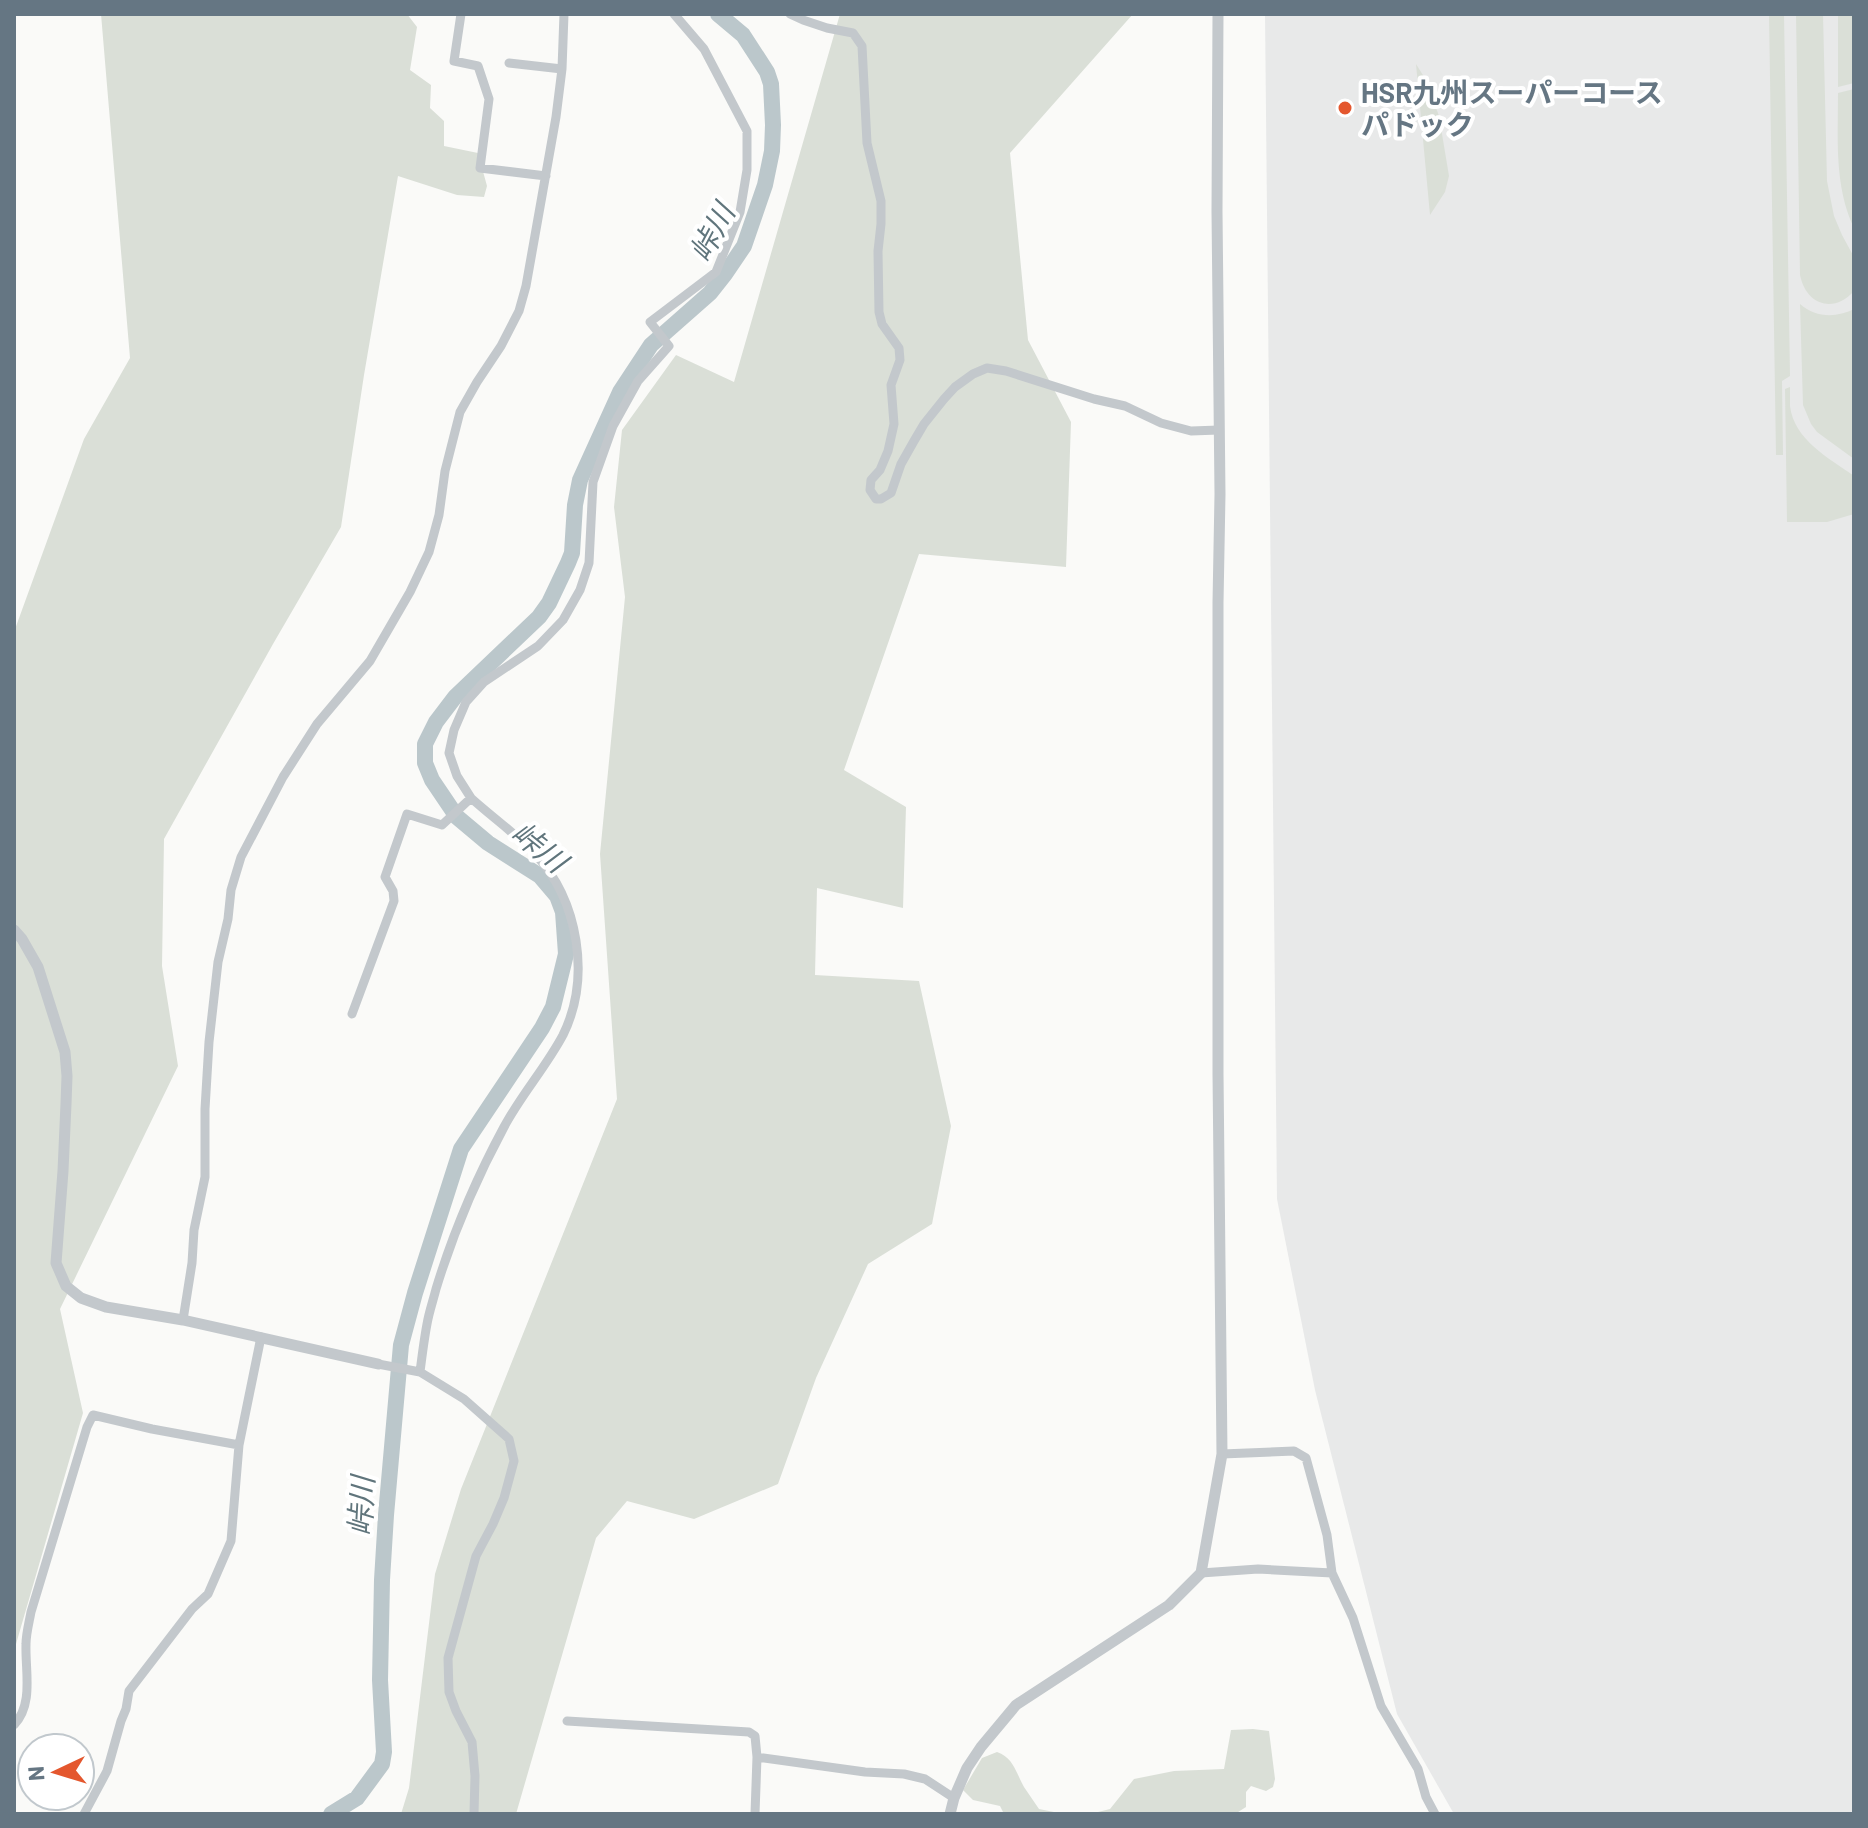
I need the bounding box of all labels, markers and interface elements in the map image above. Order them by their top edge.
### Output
place label: HSR九州スーパーコース パドック [1361,75,1663,141]
marker: HSR九州スーパーコース パドック [1336,99,1354,117]
water label: 峠川 [681,194,742,267]
water label: 峠川 [505,813,577,881]
water label: 峠川 [340,1472,380,1537]
north arrow [16,1732,96,1812]
text: N [22,1765,49,1782]

